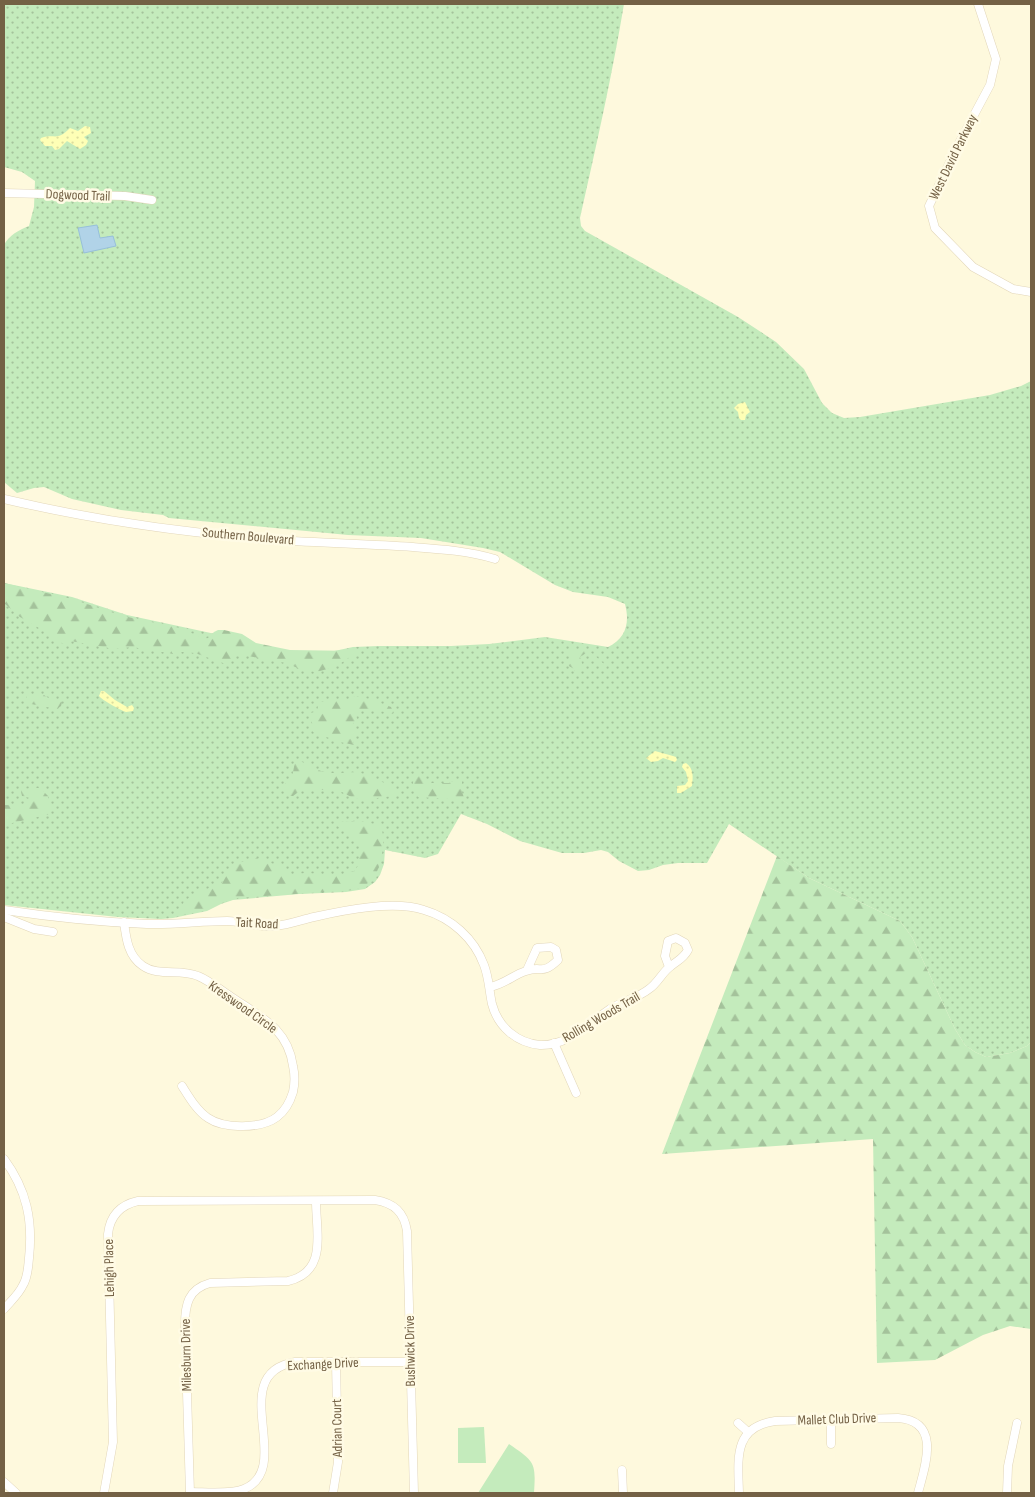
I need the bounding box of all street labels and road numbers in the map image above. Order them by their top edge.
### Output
street label: West David Parkway [925,111,981,203]
street label: Dogwood Trail [45,185,111,205]
street label: Southern Boulevard [201,524,295,548]
street label: Tait Road [235,913,279,933]
street label: Kresswood Circle [205,977,281,1037]
street label: Rolling Woods Trail [559,988,643,1046]
street label: Lehigh Place [100,1239,118,1297]
street label: Bushwick Drive [401,1315,419,1387]
street label: Milesburn Drive [177,1319,195,1391]
street label: Exchange Drive [287,1354,359,1374]
street label: Adrian Court [328,1399,346,1458]
street label: Mallet Club Drive [797,1409,877,1429]

